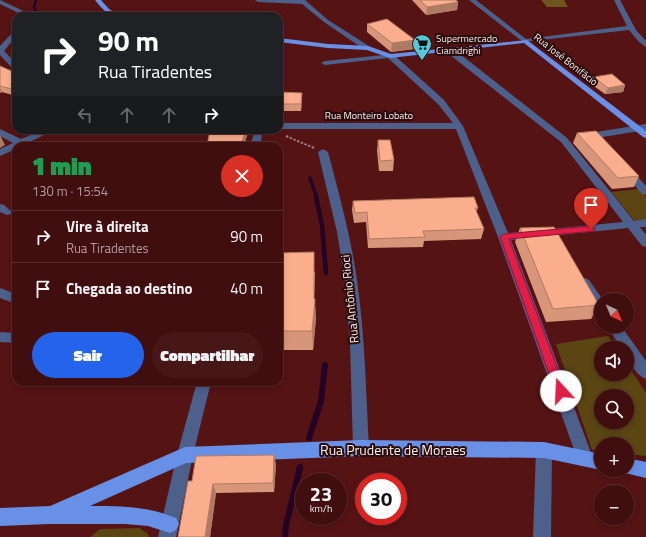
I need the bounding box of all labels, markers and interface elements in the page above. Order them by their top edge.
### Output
text: 90 m [98,19,159,62]
icon: right [32,28,84,80]
street label: Rua José Bonifácio [530,30,601,89]
place label: Supermercado Ciamdrighi [436,31,497,58]
supermarket icon: Supermercado Ciamdrighi [411,33,433,61]
text: Rua Tiradentes [98,58,212,85]
icon: left [74,104,96,126]
icon: ahead [116,104,138,126]
icon: ahead [158,104,180,126]
icon: right [200,104,222,126]
street label: Rua Monteiro Lobato [325,108,413,123]
text: 1 min [32,148,92,184]
button: close [221,155,263,197]
text: 130 m · 15:54 [32,181,108,201]
pin [574,188,608,229]
icon: arrive [580,194,602,216]
text: Vire à direita [66,215,149,238]
text: 90 m [230,225,263,248]
icon: right [32,226,54,248]
text: Rua Tiradentes [66,238,149,258]
street label: Rua Antônio Rioci [335,254,364,344]
text: Chegada ao destino [66,277,192,300]
text: 40 m [230,277,263,300]
icon: arrive [32,278,54,300]
north arrow [594,293,634,333]
map controls [594,293,634,525]
button: Sair [32,332,144,378]
button: Compartilhar [152,332,263,378]
button: sound [594,341,634,381]
position arrow [540,370,582,412]
button: search [594,389,634,429]
button: + [594,437,634,477]
street label: Rua Prudente de Moraes [320,439,466,460]
speed limit sign: 30 [355,473,407,525]
text: 23 [310,478,332,509]
button: − [594,485,634,525]
text: km/h [310,501,332,516]

